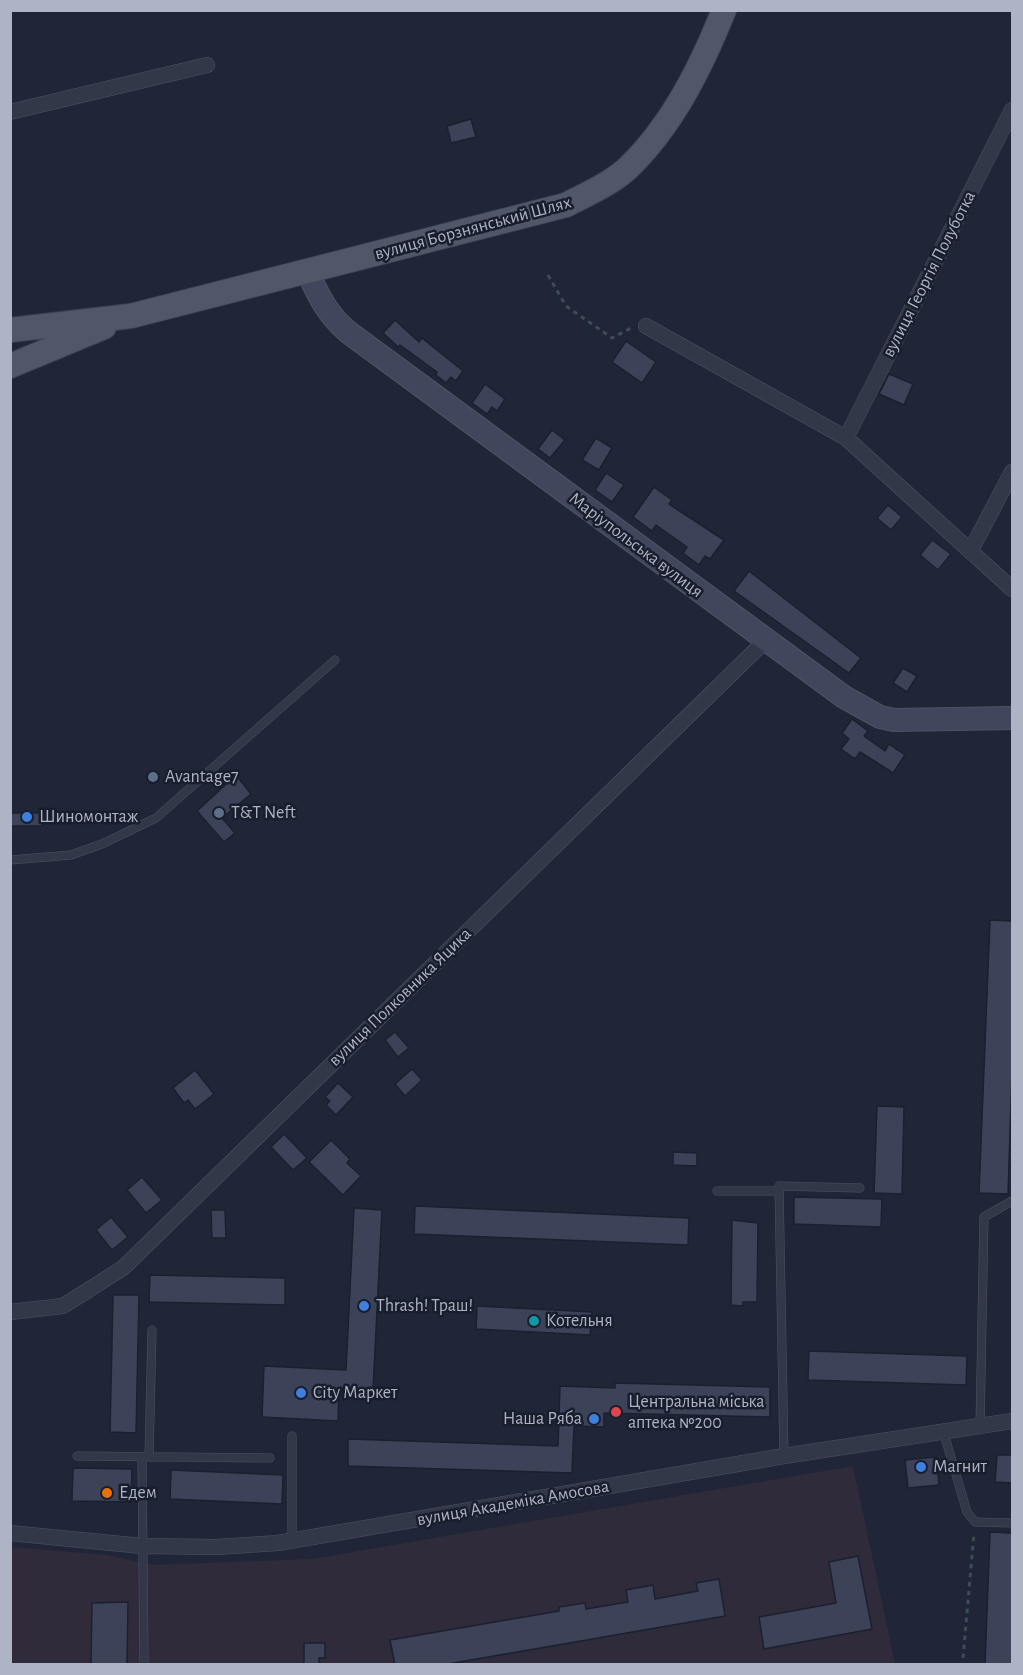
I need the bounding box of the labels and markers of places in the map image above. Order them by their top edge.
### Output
place label: Avantage7 [165,766,238,788]
marker: Avantage7 [146,770,160,784]
place label: T&T Neft [231,802,296,824]
place label: Шиномонтаж [39,806,138,828]
marker: T&T Neft [212,806,226,820]
marker: Шиномонтаж [20,810,34,824]
place label: Thrash! Траш! [376,1295,473,1317]
marker: Thrash! Траш! [357,1299,371,1313]
place label: Котельня [546,1310,613,1332]
marker: Котельня [527,1314,541,1328]
place label: City Маркет [313,1382,398,1404]
marker: City Маркет [294,1386,308,1400]
place label: Центральна міська аптека №200 [628,1391,765,1434]
marker: Центральна міська аптека №200 [609,1405,623,1419]
place label: Наша Ряба [503,1408,582,1430]
marker: Наша Ряба [587,1412,601,1426]
place label: Магнит [933,1456,987,1478]
marker: Магнит [914,1460,928,1474]
place label: Едем [119,1482,157,1504]
marker: Едем [100,1486,114,1500]

